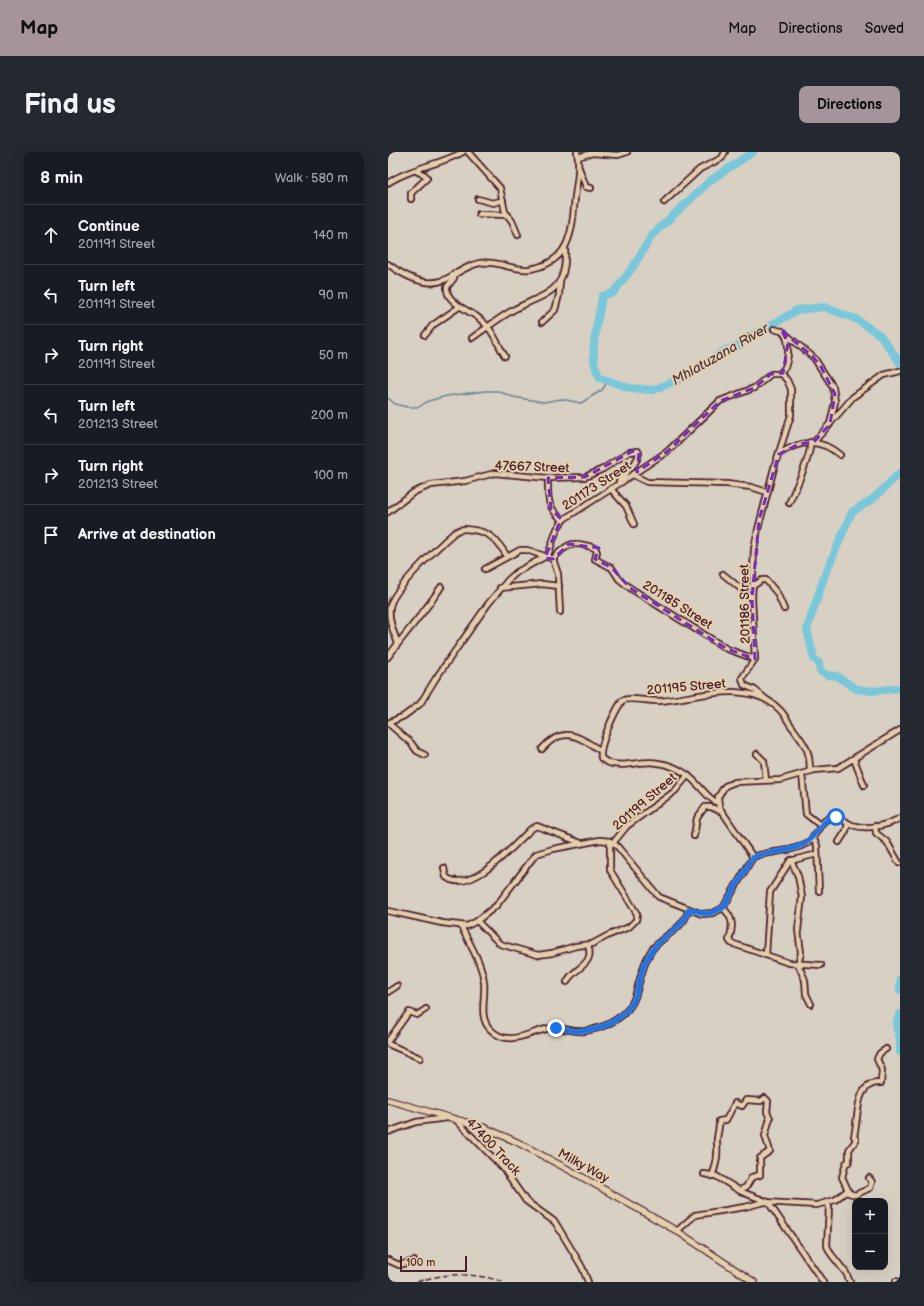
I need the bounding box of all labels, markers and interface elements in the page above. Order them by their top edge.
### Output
text: Map [20,17,58,40]
text: Map [728,20,756,37]
text: Directions [778,20,843,37]
text: Saved [865,20,904,37]
button: Directions [799,86,900,123]
text: Find us [24,88,116,121]
text: 8 min [40,168,83,188]
text: Walk · 580 m [275,170,348,186]
text: Continue [78,217,140,236]
icon: ahead [40,224,62,246]
text: 140 m [313,227,348,243]
text: 201191 Street [78,236,155,252]
text: Turn left [78,277,135,296]
icon: left [40,284,62,306]
text: 90 m [319,287,348,303]
text: 201191 Street [78,296,155,312]
water label: Mhlatuzana River [669,319,773,389]
text: Turn right [78,337,143,356]
icon: right [40,344,62,366]
text: 50 m [319,347,348,363]
text: 201191 Street [78,356,155,372]
text: Turn left [78,397,135,416]
icon: left [40,404,62,426]
text: 200 m [311,407,348,423]
text: 201213 Street [78,416,158,432]
text: Turn right [78,457,143,476]
street label: 47667 Street [494,458,570,476]
street label: 201173 Street [559,458,634,514]
icon: right [40,464,62,486]
text: 100 m [313,467,348,483]
text: 201213 Street [78,476,158,492]
icon: arrive [40,524,62,546]
text: Arrive at destination [78,525,216,544]
street label: 201186 Street [736,564,754,644]
street label: 201185 Street [640,577,715,633]
street label: 201195 Street [646,676,726,698]
street label: 201199 Street [609,770,680,834]
route start [827,808,845,826]
route end [547,1019,565,1037]
street label: 47400 Track [463,1115,524,1179]
street label: Milky Way [555,1145,612,1187]
map controls [852,1198,888,1270]
button: + [852,1198,888,1234]
button: − [852,1234,888,1270]
scale bar [400,1254,467,1273]
text: 100 m [406,1256,435,1269]

